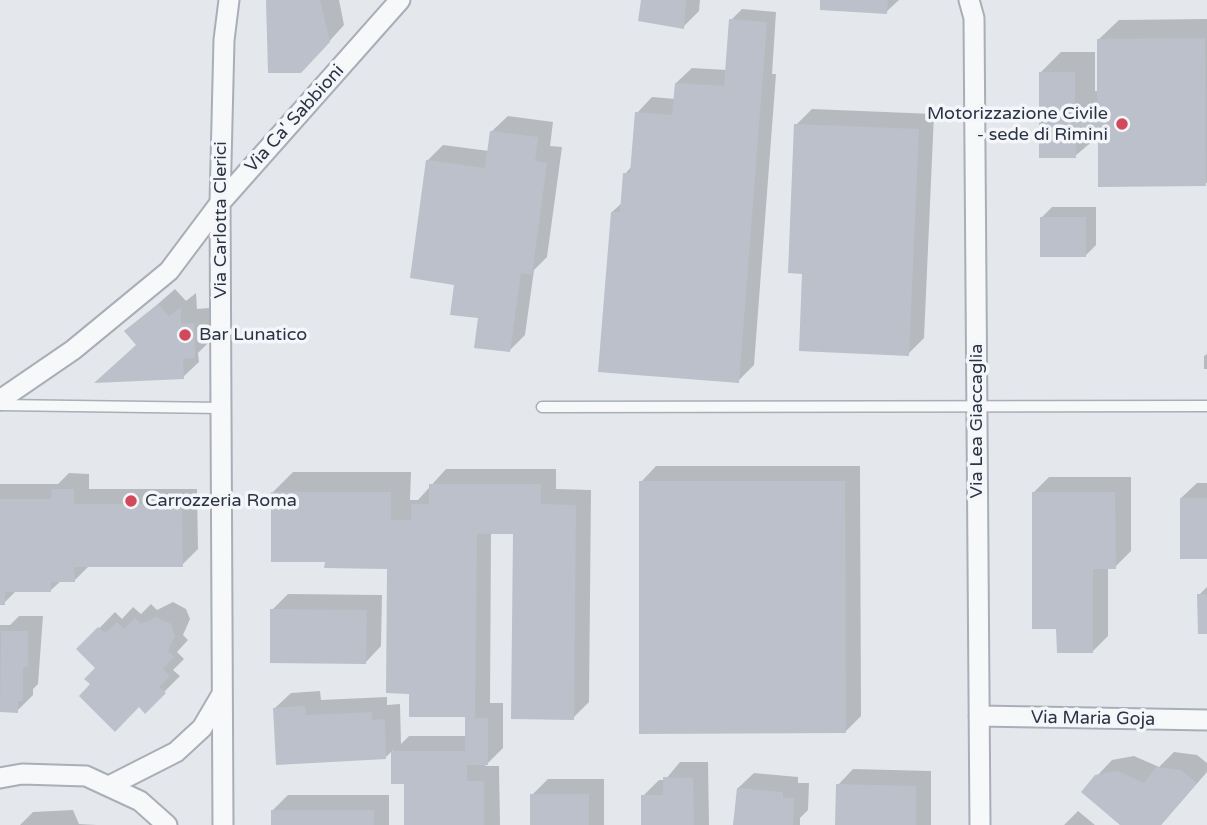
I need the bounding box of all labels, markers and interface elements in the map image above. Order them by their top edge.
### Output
street label: Via Ca' Sabbioni [241,61,349,177]
place label: Motorizzazione Civile - sede di Rimini [927,103,1108,146]
marker: Motorizzazione Civile - sede di Rimini [1114,116,1130,132]
street label: Via Carlotta Clerici [210,141,232,299]
place label: Bar Lunatico [199,324,307,346]
marker: Bar Lunatico [177,327,193,343]
street label: Via Lea Giaccaglia [966,344,988,498]
place label: Carrozzeria Roma [145,490,297,512]
marker: Carrozzeria Roma [123,493,139,509]
street label: Via Maria Goja [1031,707,1155,731]

